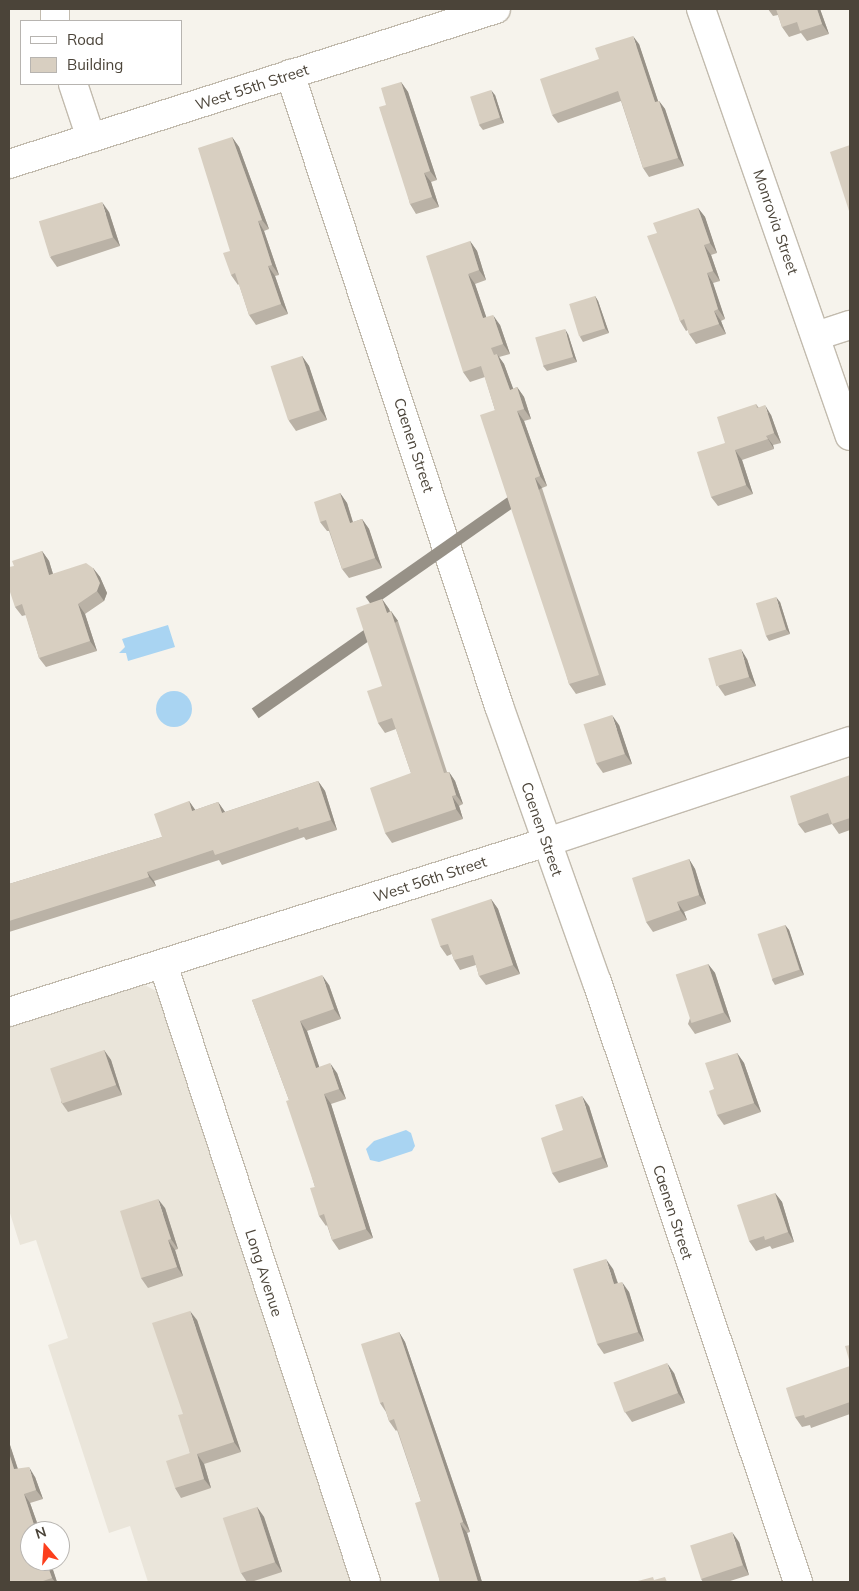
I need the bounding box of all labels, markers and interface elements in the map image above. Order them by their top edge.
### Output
legend [20,20,182,85]
text: Road [67,30,104,49]
text: Building [67,55,123,74]
street label: West 55th Street [193,60,311,114]
street label: Monrovia Street [750,167,802,277]
street label: Caenen Street [390,395,438,495]
street label: Caenen Street [517,780,567,878]
street label: West 56th Street [371,852,489,906]
street label: Caenen Street [649,1162,697,1262]
street label: Long Avenue [241,1227,287,1319]
north arrow [20,1521,70,1571]
text: N [33,1522,48,1543]

